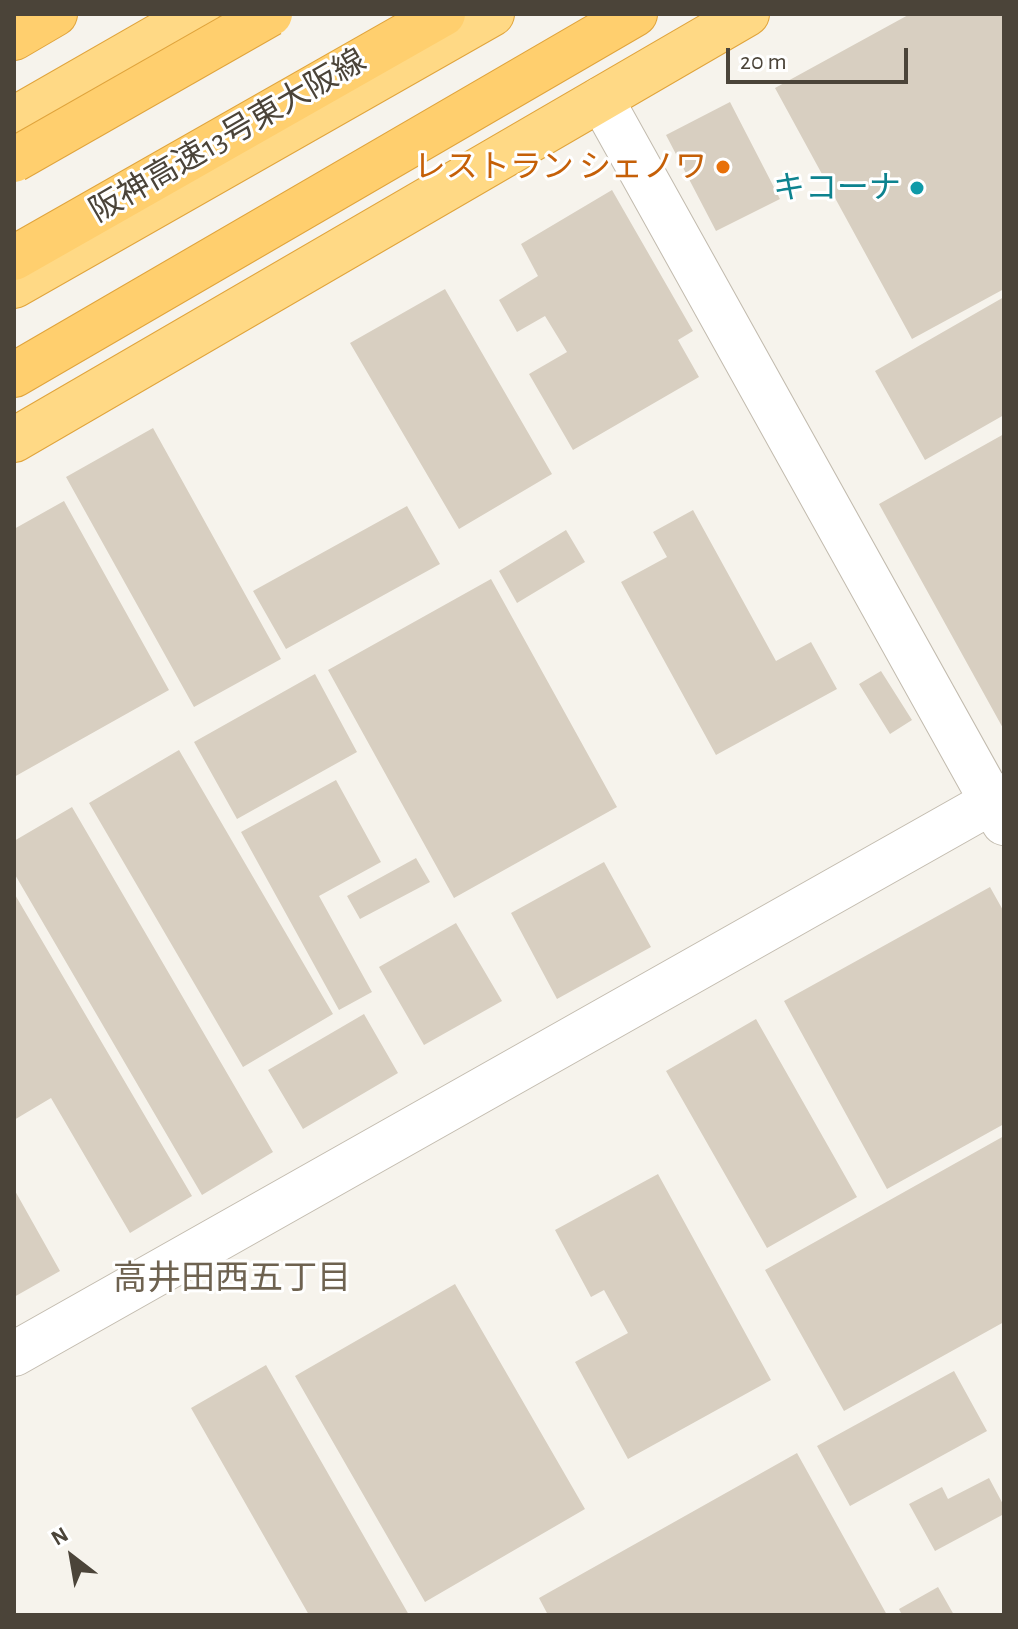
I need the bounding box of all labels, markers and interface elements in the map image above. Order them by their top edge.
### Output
scale bar [730,32,912,82]
street label: 阪神高速13号東大阪線 [83,41,373,231]
text: 20 m [740,50,787,74]
place label: レストラン シェノワ [414,148,707,186]
marker: レストラン シェノワ [714,158,732,176]
place label: キコーナ [773,169,901,207]
marker: キコーナ [908,179,926,197]
district label: 高井田西五丁目 [113,1259,351,1299]
north arrow [32,1517,112,1597]
text: N [47,1523,72,1550]

